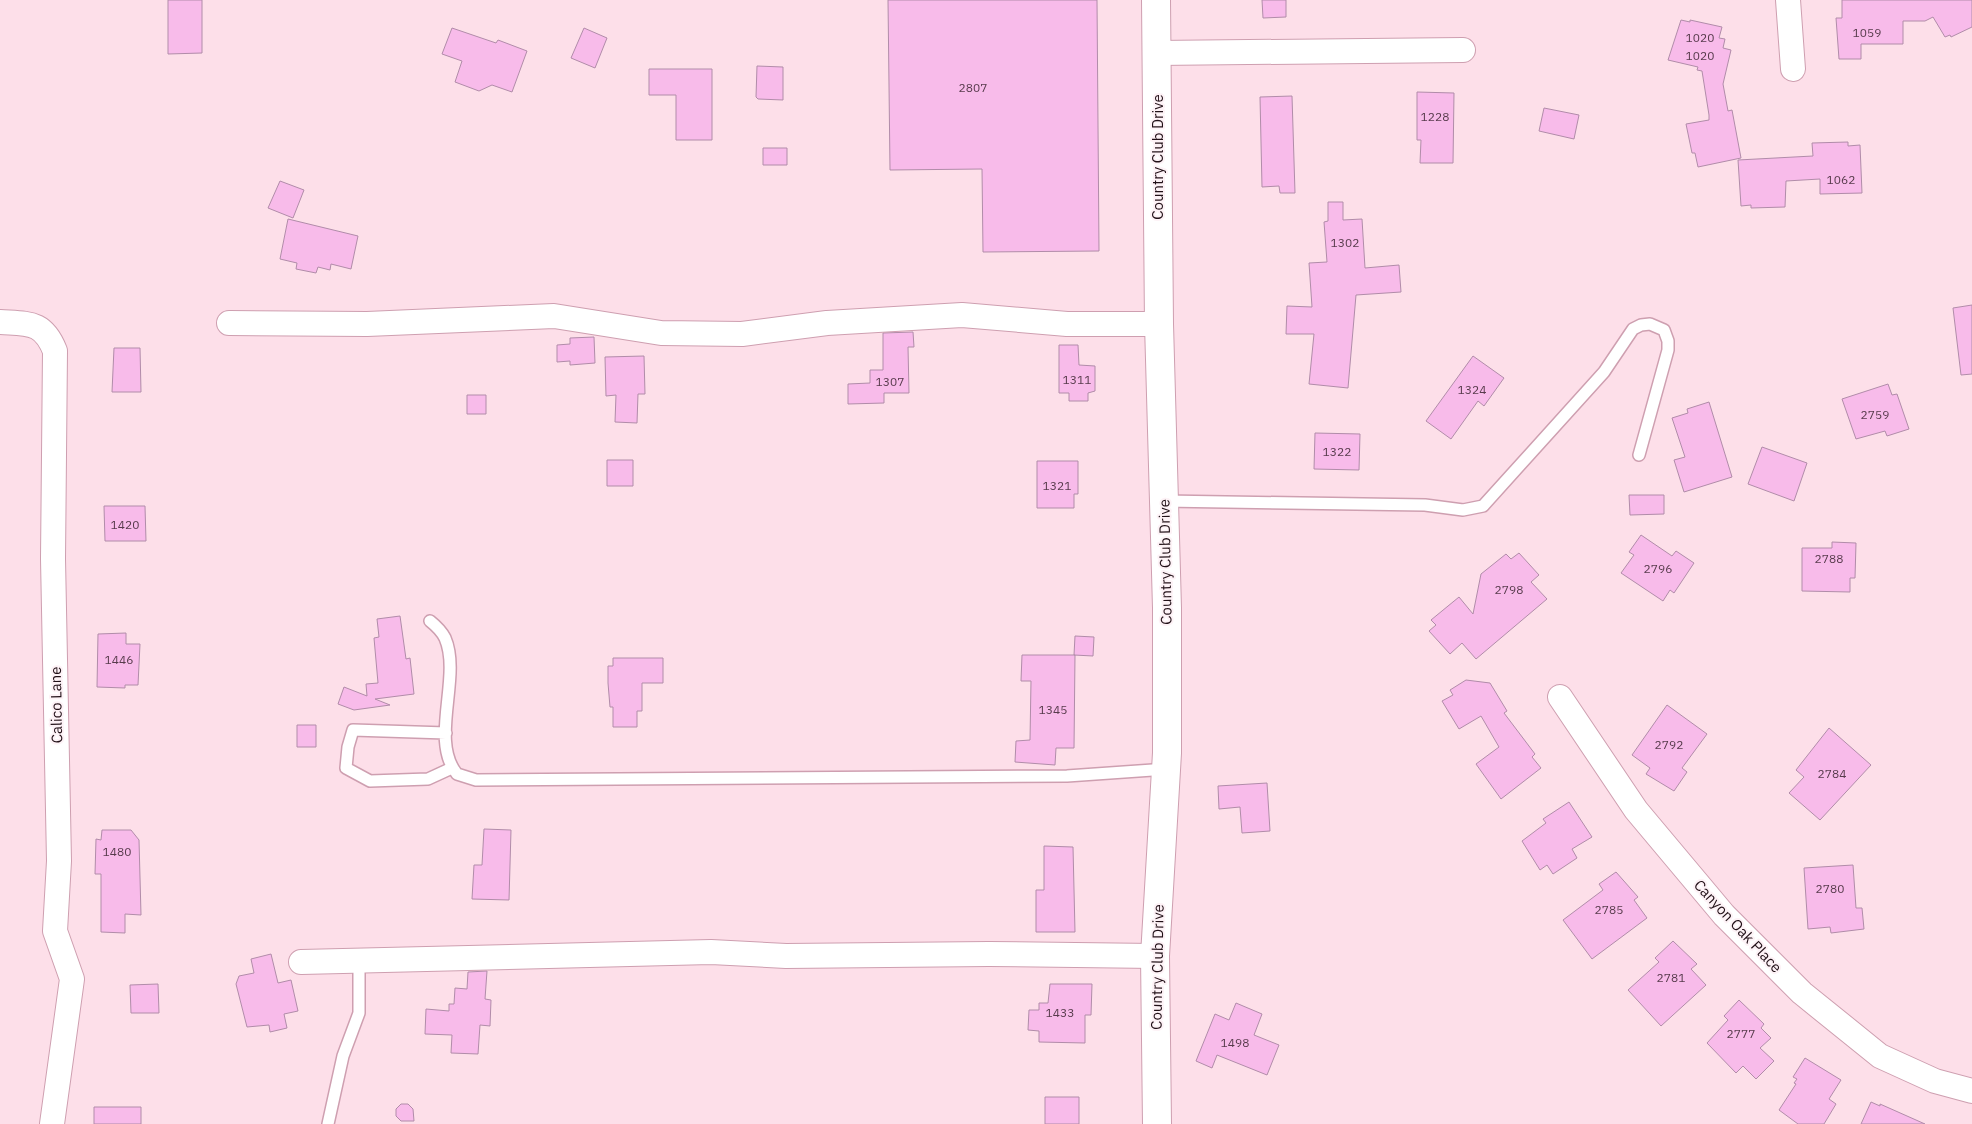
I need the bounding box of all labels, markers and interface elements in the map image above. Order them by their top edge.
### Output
house number: 1059 [1853,25,1881,40]
house number: 1020 [1686,30,1714,45]
house number: 1020 [1686,48,1714,63]
house number: 2807 [959,80,987,95]
street label: Country Club Drive [1148,94,1167,220]
house number: 1228 [1421,109,1449,124]
house number: 1062 [1827,172,1855,187]
house number: 1302 [1331,235,1359,250]
house number: 1311 [1063,372,1091,387]
house number: 1307 [876,374,904,389]
house number: 1324 [1458,382,1486,397]
house number: 2759 [1861,407,1889,422]
house number: 1322 [1323,444,1351,459]
house number: 1321 [1043,478,1071,493]
street label: Country Club Drive [1154,499,1176,625]
house number: 1420 [111,517,139,532]
house number: 2788 [1815,551,1843,566]
house number: 2796 [1644,561,1672,576]
house number: 2798 [1495,582,1523,597]
house number: 1446 [105,652,133,667]
street label: Calico Lane [46,666,66,744]
house number: 1345 [1039,702,1067,717]
house number: 2792 [1655,737,1683,752]
house number: 2784 [1818,766,1846,781]
house number: 1480 [103,844,131,859]
street label: Canyon Oak Place [1690,875,1786,977]
house number: 2780 [1816,881,1844,896]
house number: 2785 [1595,902,1623,917]
street label: Country Club Drive [1146,904,1168,1030]
house number: 2781 [1657,970,1685,985]
house number: 1433 [1046,1005,1074,1020]
house number: 2777 [1727,1026,1755,1041]
house number: 1498 [1221,1035,1249,1050]

